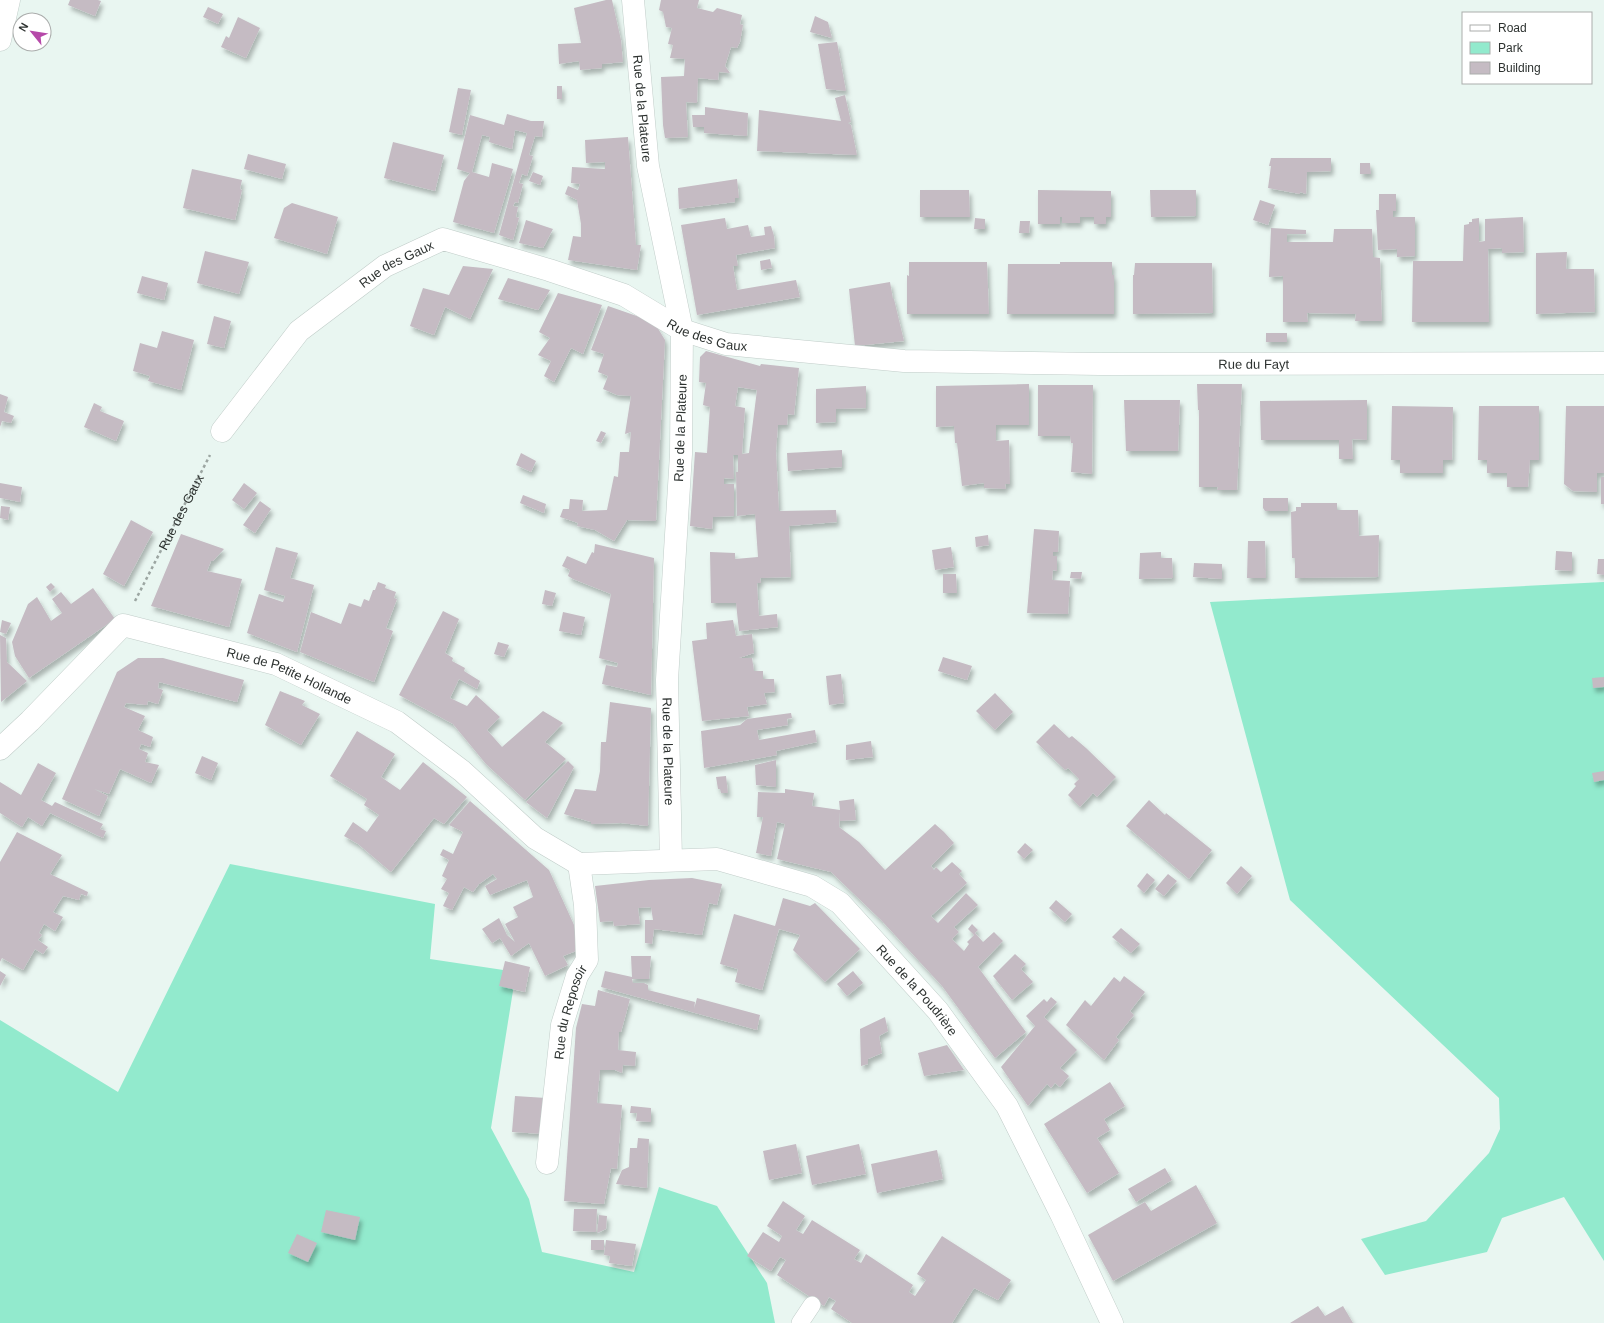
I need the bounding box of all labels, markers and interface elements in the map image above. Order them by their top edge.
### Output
north arrow [12,12,52,52]
legend [1462,12,1592,84]
text: N [16,21,31,33]
text: Road [1498,21,1527,35]
text: Park [1498,41,1524,55]
street label: Rue de la Plateure [630,54,655,163]
text: Building [1498,61,1541,75]
street label: Rue des Gaux [356,237,436,291]
street label: Rue des Gaux [664,316,748,354]
street label: Rue du Fayt [1218,357,1290,372]
street label: Rue de la Plateure [671,374,690,482]
street label: Rue des Gaux [155,471,207,553]
street label: Rue de Petite Hollande [225,645,354,707]
street label: Rue de la Plateure [659,697,677,805]
street label: Rue de la Poudrière [873,942,960,1039]
street label: Rue du Reposoir [551,962,590,1060]

